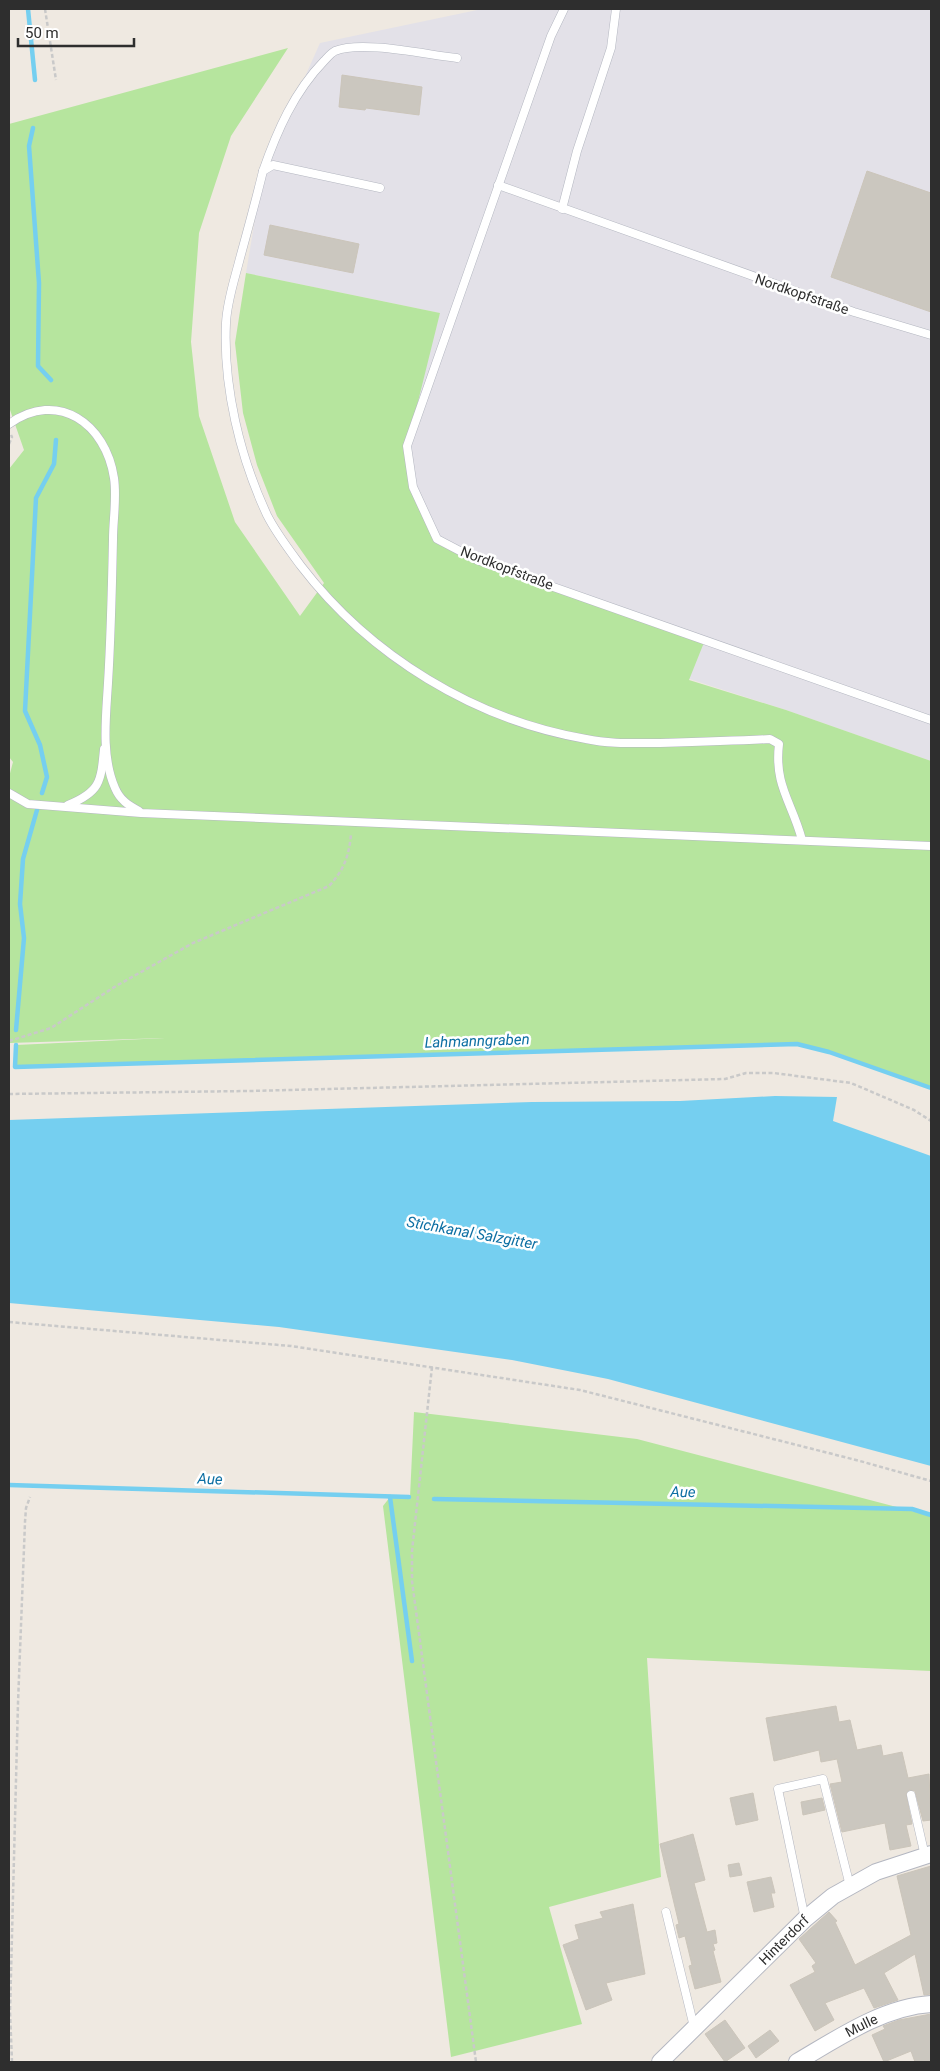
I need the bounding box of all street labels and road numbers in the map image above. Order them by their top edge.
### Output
street label: Nordkopfstraße [753,270,851,318]
street label: Nordkopfstraße [458,543,556,593]
street label: Hinterdorf [756,1912,812,1968]
street label: Mulle [842,2011,880,2040]

